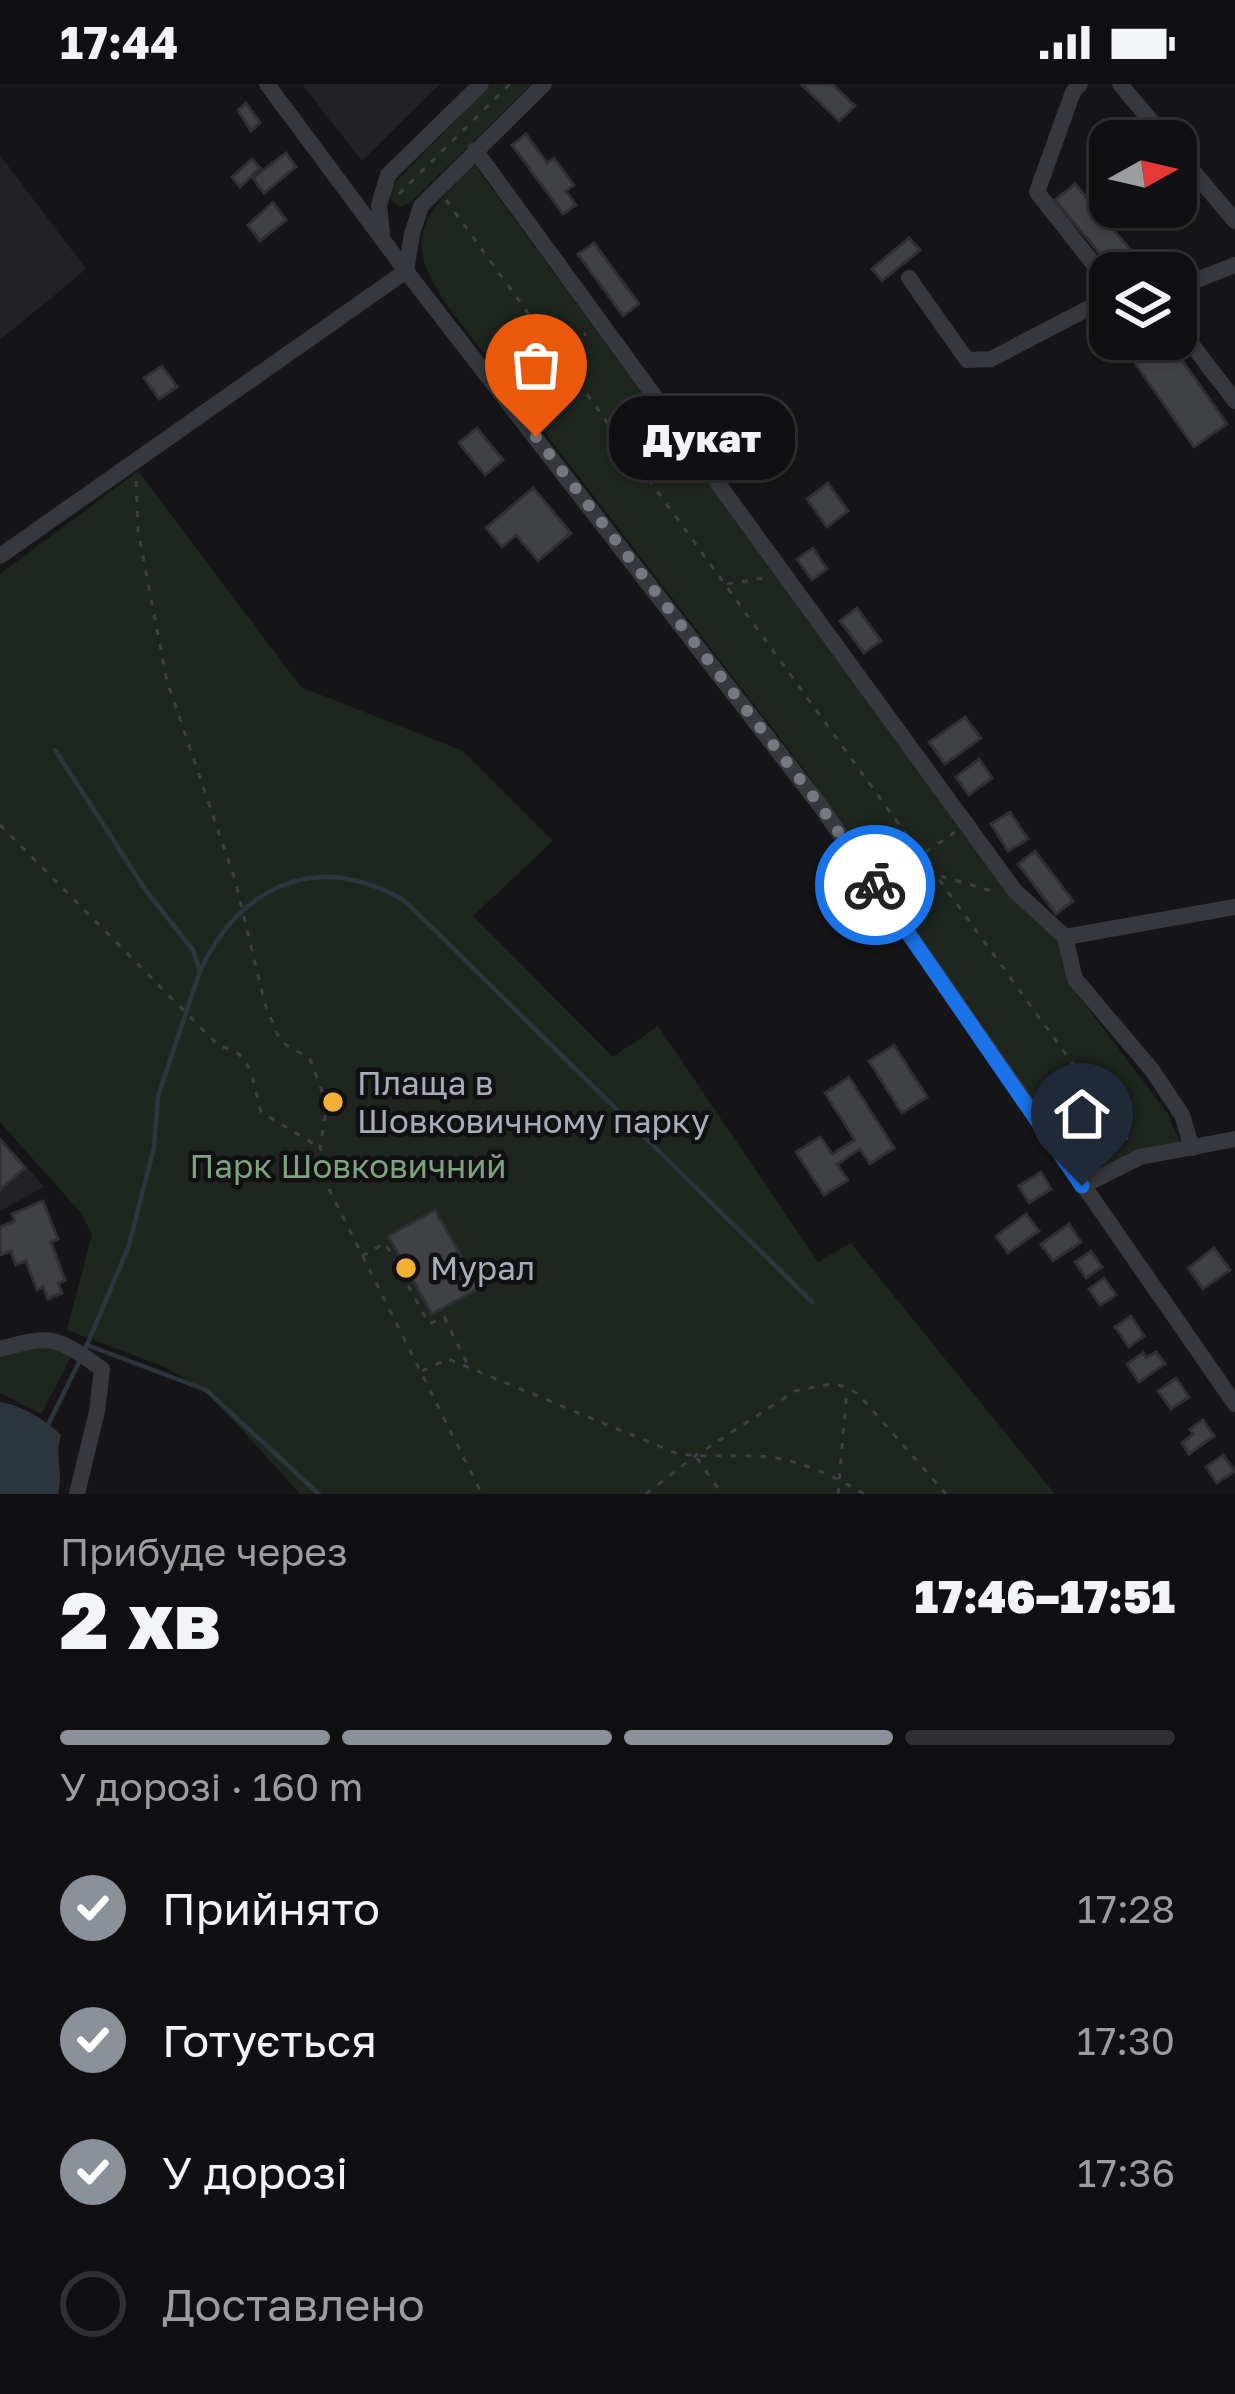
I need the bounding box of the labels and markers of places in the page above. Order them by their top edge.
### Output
pin [485,314,587,437]
callout: Дукат [608,395,794,479]
place label: Плаща в Шовковичному парку [357,1063,710,1140]
pin [1031,1063,1133,1186]
marker: Плаща в Шовковичному парку [320,1089,346,1115]
place label: Мурал [430,1248,535,1287]
marker: Мурал [393,1255,419,1281]

